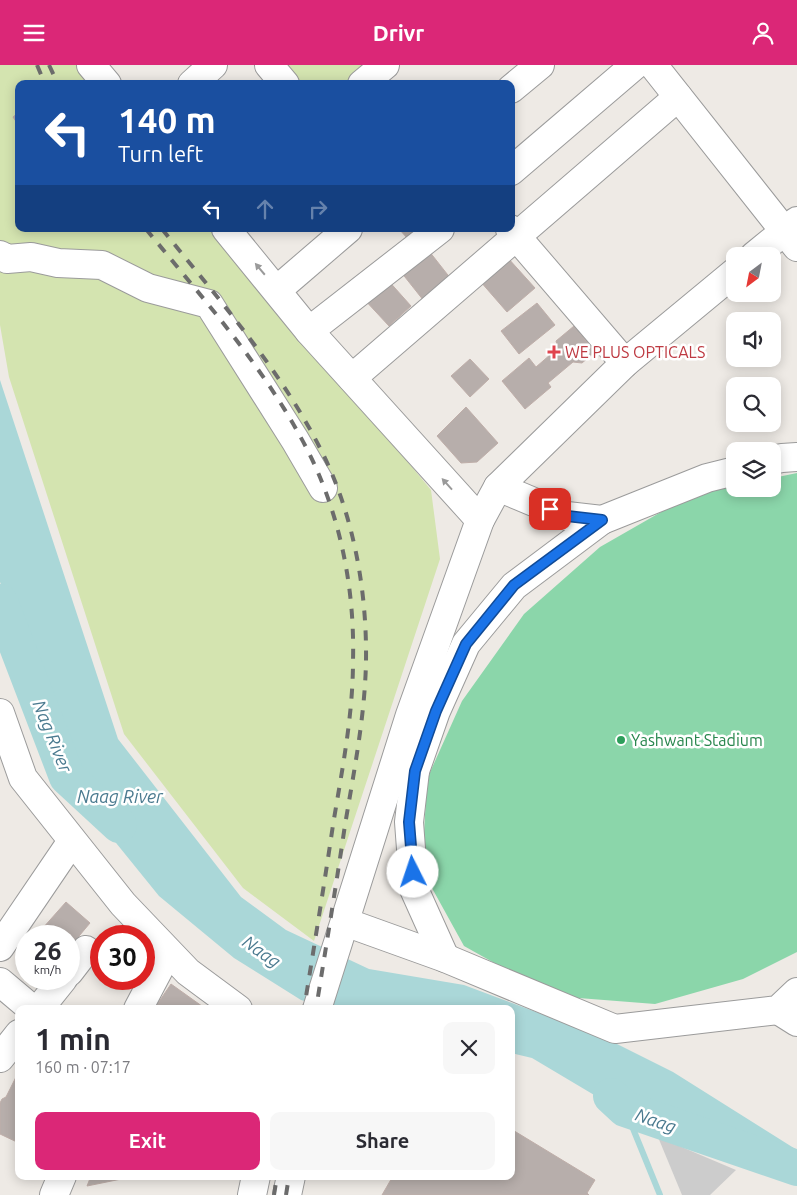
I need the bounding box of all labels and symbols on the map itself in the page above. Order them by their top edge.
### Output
north arrow [726,247,781,303]
one-way arrow [254,263,265,276]
place label: WE PLUS OPTICALS [565,343,705,361]
marker: WE PLUS OPTICALS [547,345,561,359]
one-way arrow [441,478,453,490]
pin [529,488,571,530]
water label: Nag River [29,697,77,776]
place label: Yashwant Stadium [631,731,763,749]
marker: Yashwant Stadium [615,734,627,746]
water label: Naag River [77,786,164,806]
position arrow [386,845,438,897]
speed limit sign: 30 [90,925,155,990]
water label: Naag [239,931,285,971]
water label: Naag [633,1104,679,1136]

